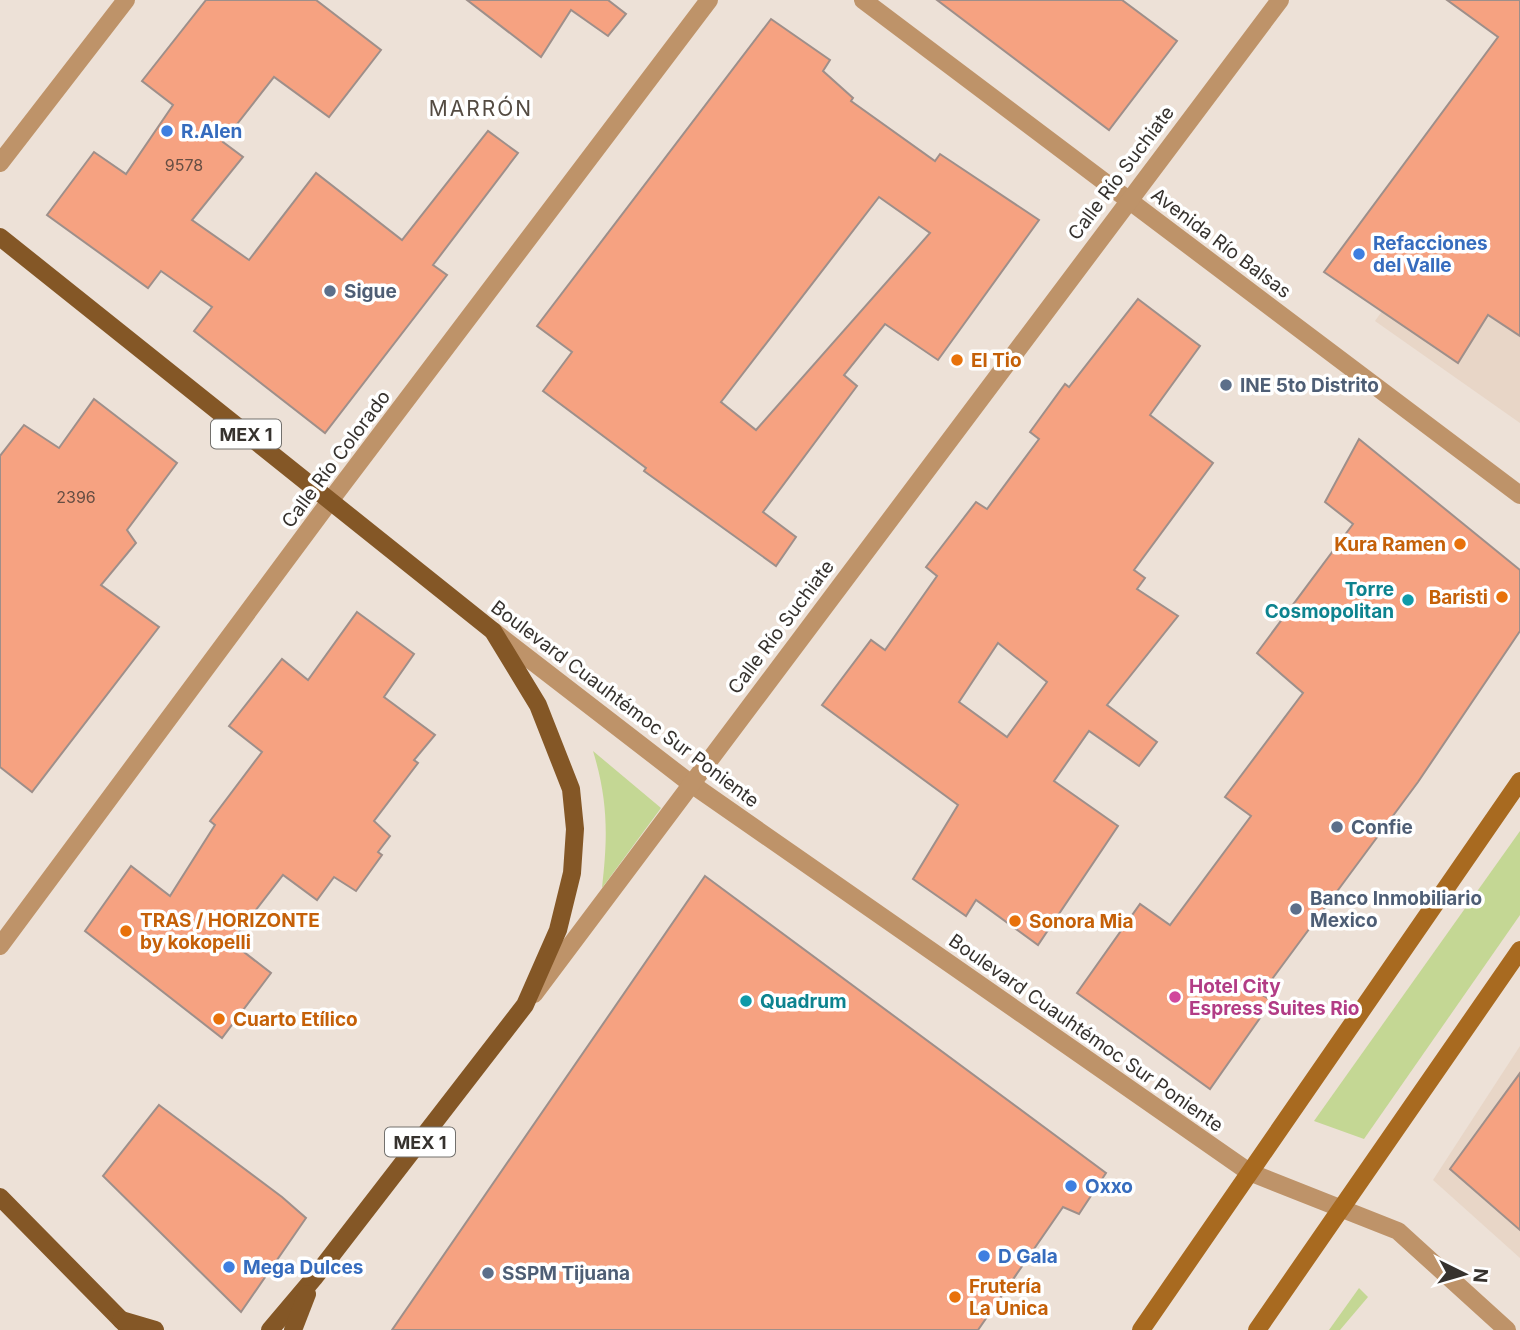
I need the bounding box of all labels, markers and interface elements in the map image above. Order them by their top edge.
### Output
district label: MARRÓN [429,95,533,121]
street label: Calle Río Suchiate [1063,102,1179,244]
place label: R.Alen [181,120,242,143]
marker: R.Alen [159,123,175,139]
house number: 9578 [165,155,203,175]
street label: Avenida Río Balsas [1147,183,1295,303]
place label: Refacciones del Valle [1373,232,1488,277]
marker: Refacciones del Valle [1351,246,1367,262]
place label: Sigue [344,280,397,303]
marker: Sigue [322,283,338,299]
place label: El Tio [971,349,1022,372]
marker: El Tio [949,352,965,368]
place label: INE 5to Distrito [1240,374,1379,397]
marker: INE 5to Distrito [1218,377,1234,393]
street label: Calle Río Colorado [277,386,395,532]
road number: MEX 1 [211,420,281,448]
house number: 2396 [56,487,96,507]
place label: Kura Ramen [1334,533,1446,556]
marker: Kura Ramen [1452,536,1468,552]
street label: Calle Río Suchiate [723,556,839,698]
place label: Torre Cosmopolitan [1265,578,1394,623]
place label: Baristi [1429,586,1488,609]
marker: Baristi [1494,589,1510,605]
marker: Torre Cosmopolitan [1400,592,1416,608]
street label: Boulevard Cuauhtémoc Sur Poniente [486,596,764,812]
place label: Confie [1351,816,1413,839]
marker: Confie [1329,819,1345,835]
place label: Banco Inmobiliario Mexico [1310,887,1482,932]
marker: Banco Inmobiliario Mexico [1288,901,1304,917]
place label: TRAS / HORIZONTE by kokopelli [140,909,320,954]
place label: Sonora Mia [1029,910,1133,933]
marker: Sonora Mia [1007,913,1023,929]
marker: TRAS / HORIZONTE by kokopelli [118,923,134,939]
street label: Boulevard Cuauhtémoc Sur Poniente [944,929,1228,1137]
place label: Hotel City Espress Suites Rio [1189,975,1359,1020]
marker: Hotel City Espress Suites Rio [1167,989,1183,1005]
place label: Quadrum [760,990,847,1013]
marker: Quadrum [738,993,754,1009]
place label: Cuarto Etílico [233,1008,358,1031]
marker: Cuarto Etílico [211,1011,227,1027]
road number: MEX 1 [385,1128,455,1156]
place label: Oxxo [1085,1175,1133,1198]
marker: Oxxo [1063,1178,1079,1194]
north arrow [1429,1239,1499,1309]
place label: D Gala [998,1245,1058,1268]
marker: D Gala [976,1248,992,1264]
place label: Mega Dulces [243,1256,363,1279]
marker: Mega Dulces [221,1259,237,1275]
place label: SSPM Tijuana [502,1262,630,1285]
marker: SSPM Tijuana [480,1265,496,1281]
text: N [1468,1267,1493,1284]
place label: Frutería La Unica [969,1275,1049,1320]
marker: Frutería La Unica [947,1289,963,1305]

